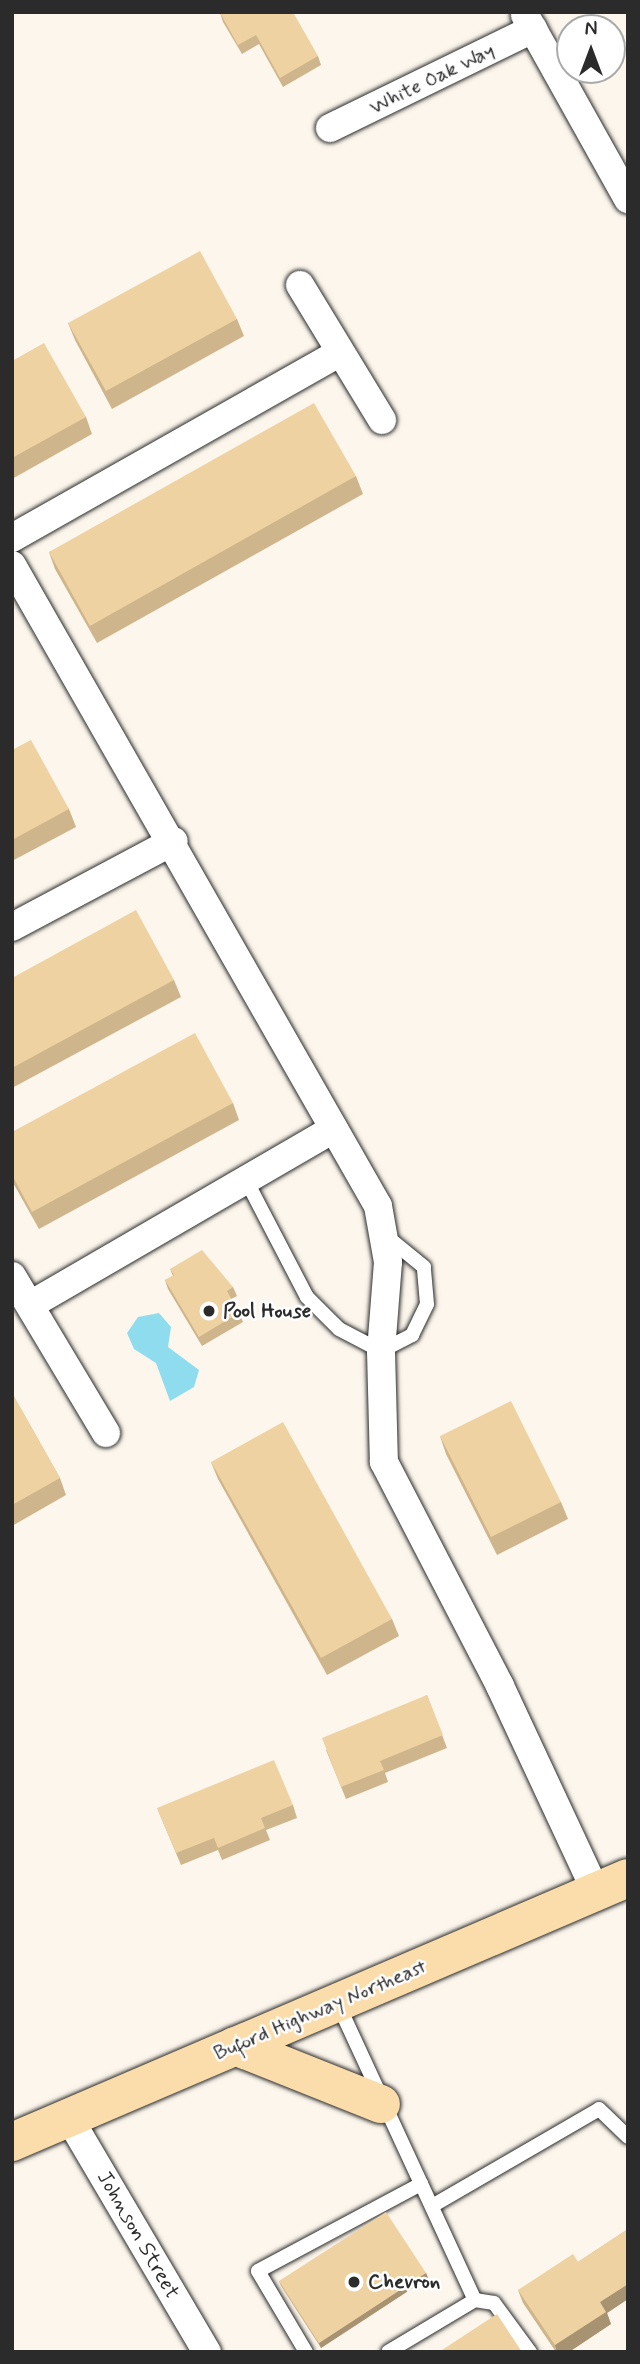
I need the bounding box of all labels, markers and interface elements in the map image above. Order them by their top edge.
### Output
north arrow [556,14,626,84]
text: N [585,17,597,42]
street label: White Oak Way [363,37,501,121]
place label: Pool House [223,1298,310,1324]
marker: Pool House [201,1303,217,1319]
street label: Buford Highway Northeast [211,1954,429,2066]
street label: Johnson Street [91,2167,185,2303]
place label: Chevron [368,2269,440,2295]
marker: Chevron [346,2274,362,2290]

